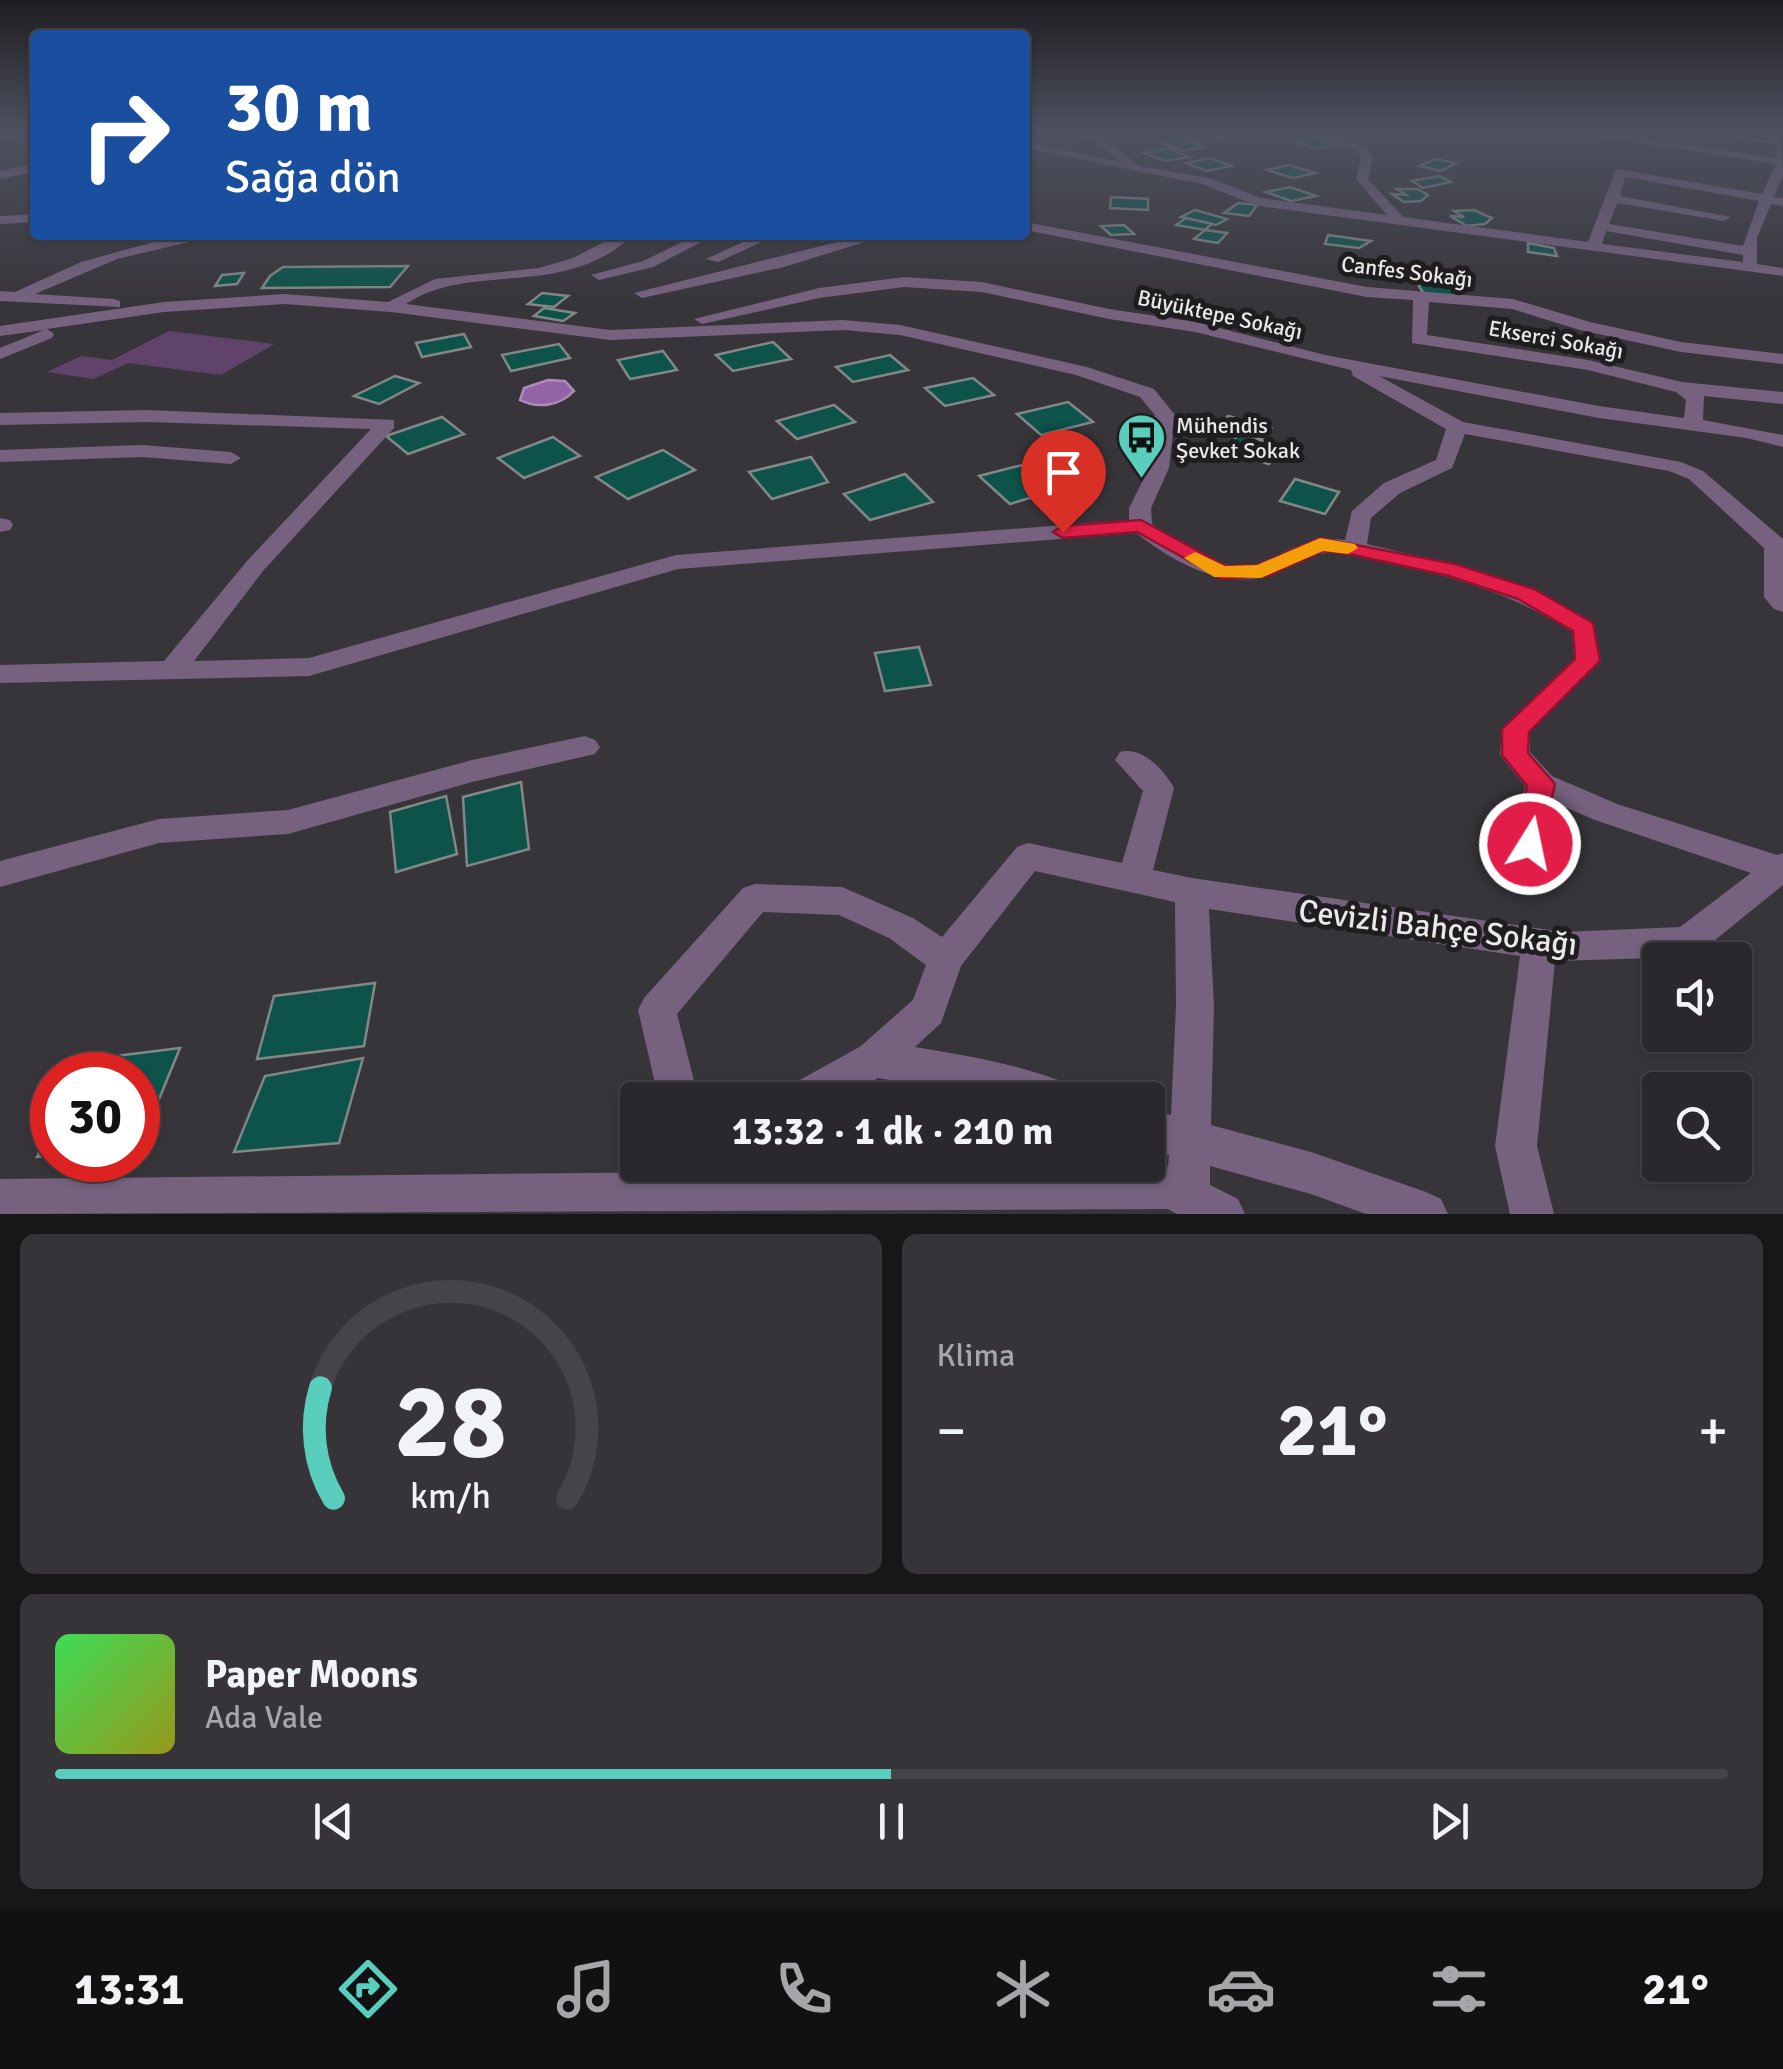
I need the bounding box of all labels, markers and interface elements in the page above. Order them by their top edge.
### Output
text: 30 m [225,64,373,150]
icon: right [60,70,190,200]
text: Sağa dön [225,150,401,205]
street label: Canfes Sokağı [1340,250,1474,293]
street label: Büyüktepe Sokağı [1135,284,1305,345]
street label: Ekserci Sokağı [1486,314,1625,365]
bus stop icon: Mühendis Şevket Sokak [1115,412,1167,480]
place label: Mühendis Şevket Sokak [1176,412,1300,464]
pin [1021,430,1106,533]
icon: arrive [1036,445,1091,500]
position arrow [1478,792,1582,896]
street label: Cevizli Bahçe Sokağı [1296,891,1579,964]
map controls [1642,942,1752,1182]
button: sound [1642,942,1752,1052]
speed limit sign: 30 [30,1052,160,1182]
button: search [1642,1072,1752,1182]
text: 13:32 · 1 dk · 210 m [732,1108,1053,1155]
text: Klima [937,1336,1015,1375]
text: 28 [395,1358,507,1486]
text: 21° [1277,1384,1388,1477]
text: − [937,1397,966,1465]
text: + [1698,1397,1728,1465]
text: km/h [410,1474,491,1518]
text: Paper Moons [205,1651,418,1698]
text: Ada Vale [205,1698,323,1737]
icon: previous [306,1794,361,1849]
icon: pause [864,1794,919,1849]
icon: next [1422,1794,1477,1849]
icon: directions [333,1954,403,2024]
icon: music [551,1954,621,2024]
icon: phone [769,1954,839,2024]
icon: climate [988,1954,1058,2024]
icon: car [1206,1954,1276,2024]
icon: filters [1424,1954,1494,2024]
text: 13:31 [74,1962,185,2017]
text: 21° [1642,1962,1709,2017]

